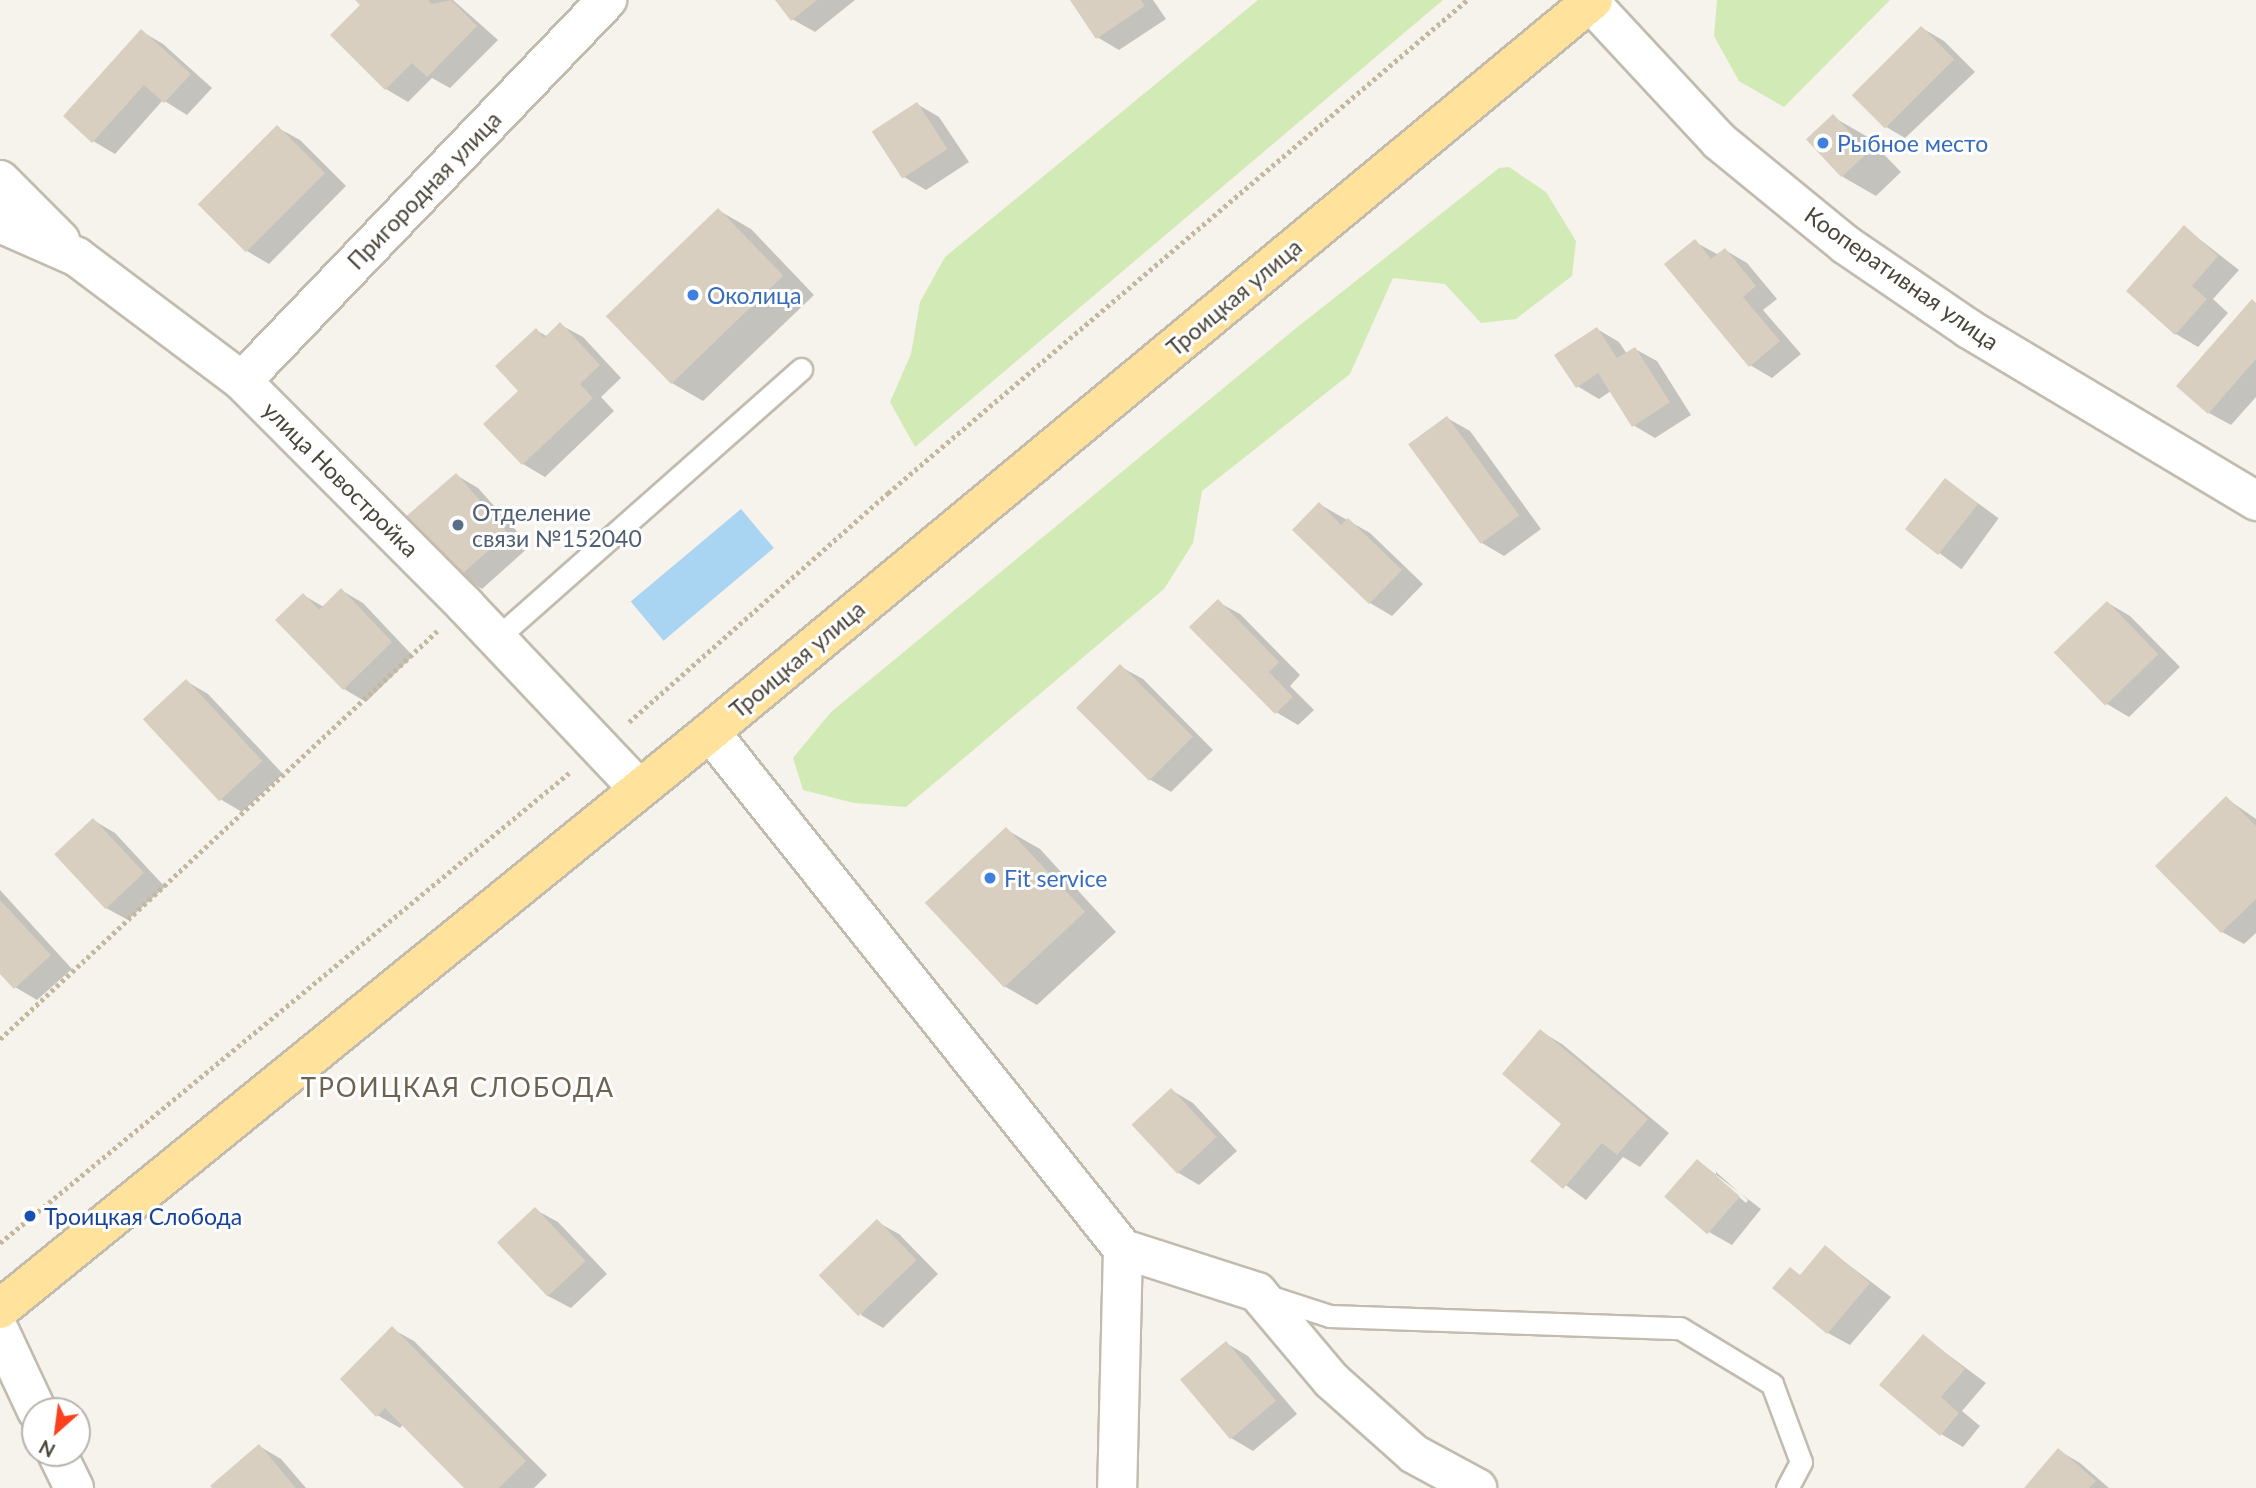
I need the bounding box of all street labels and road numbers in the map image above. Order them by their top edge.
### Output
street label: Пригородная улица [341,105,507,275]
street label: Кооперативная улица [1800,201,2004,355]
street label: Троицкая улица [1161,233,1307,361]
street label: улица Новостройка [258,396,424,562]
street label: Троицкая улица [724,595,870,723]

